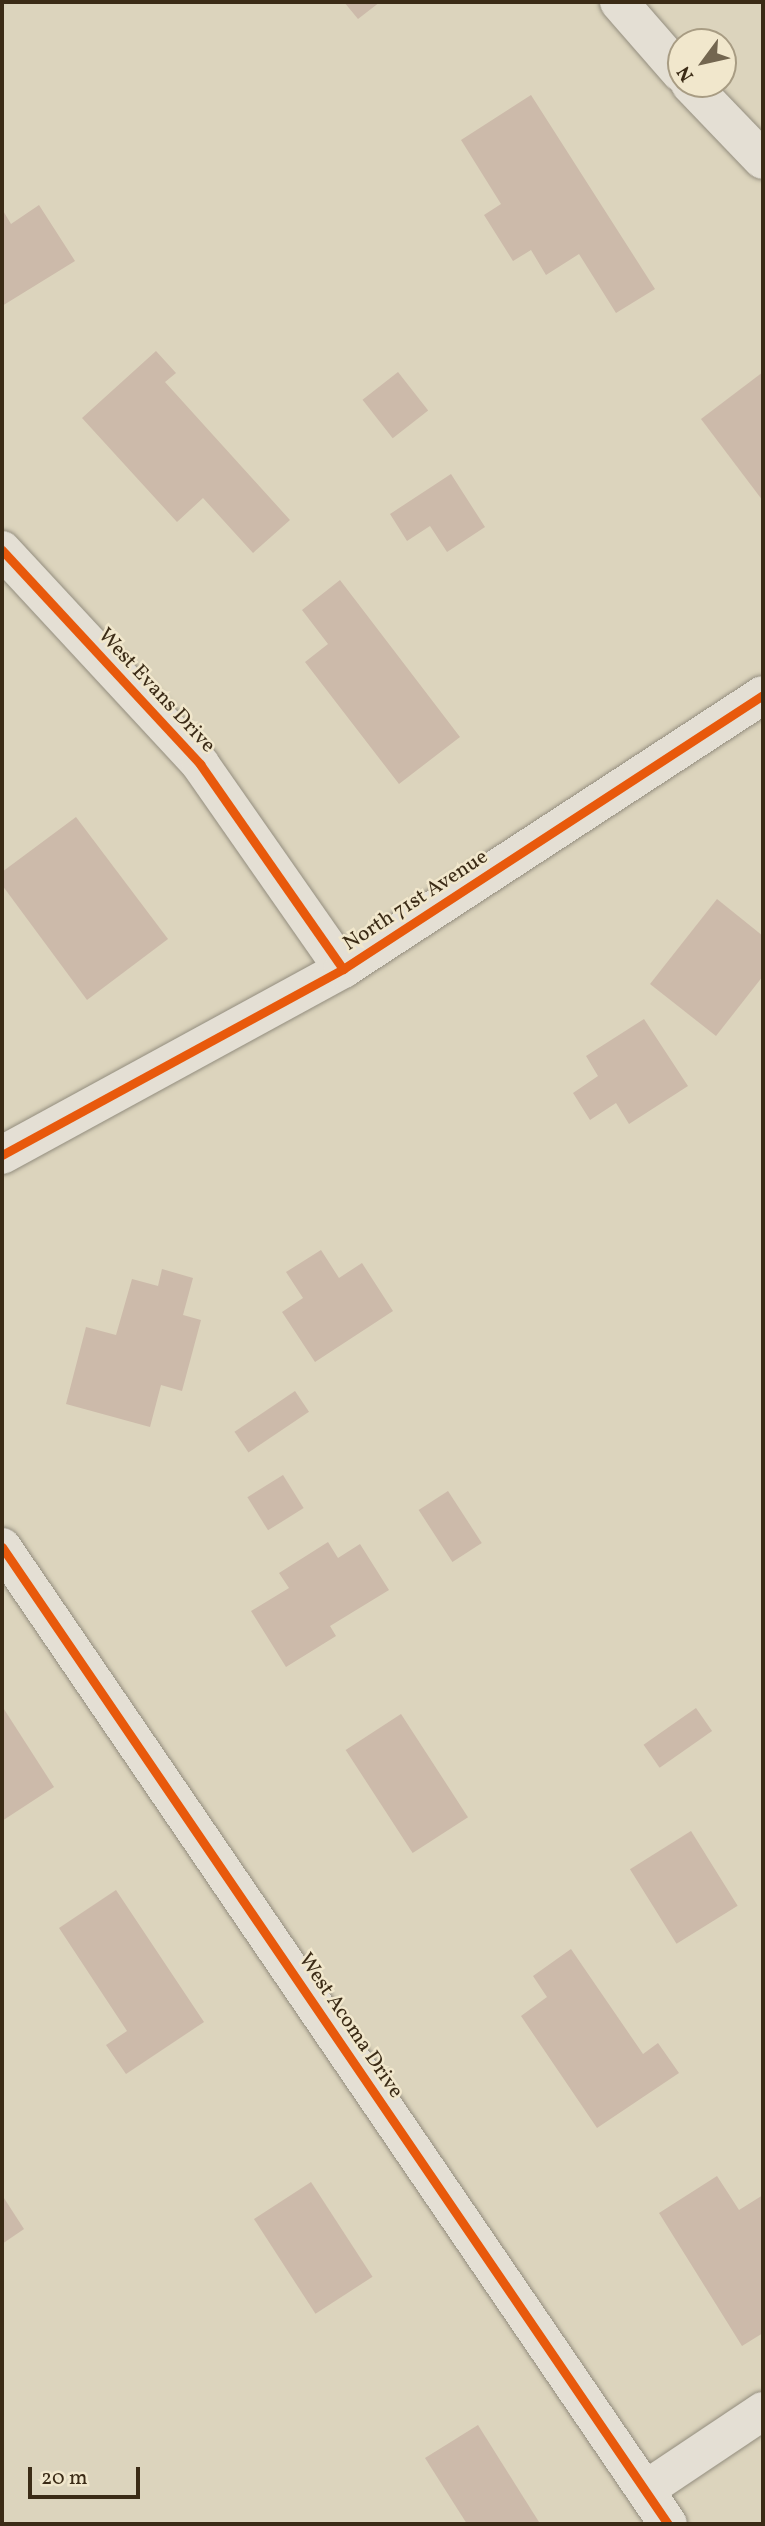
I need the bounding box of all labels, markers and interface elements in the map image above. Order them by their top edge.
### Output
north arrow [667,28,737,98]
text: N [671,60,701,86]
street label: West Evans Drive [92,624,220,758]
street label: North 71st Avenue [339,845,493,957]
street label: West Acoma Drive [292,1949,408,2103]
scale bar [32,2452,144,2496]
text: 20 m [41,2464,87,2493]

